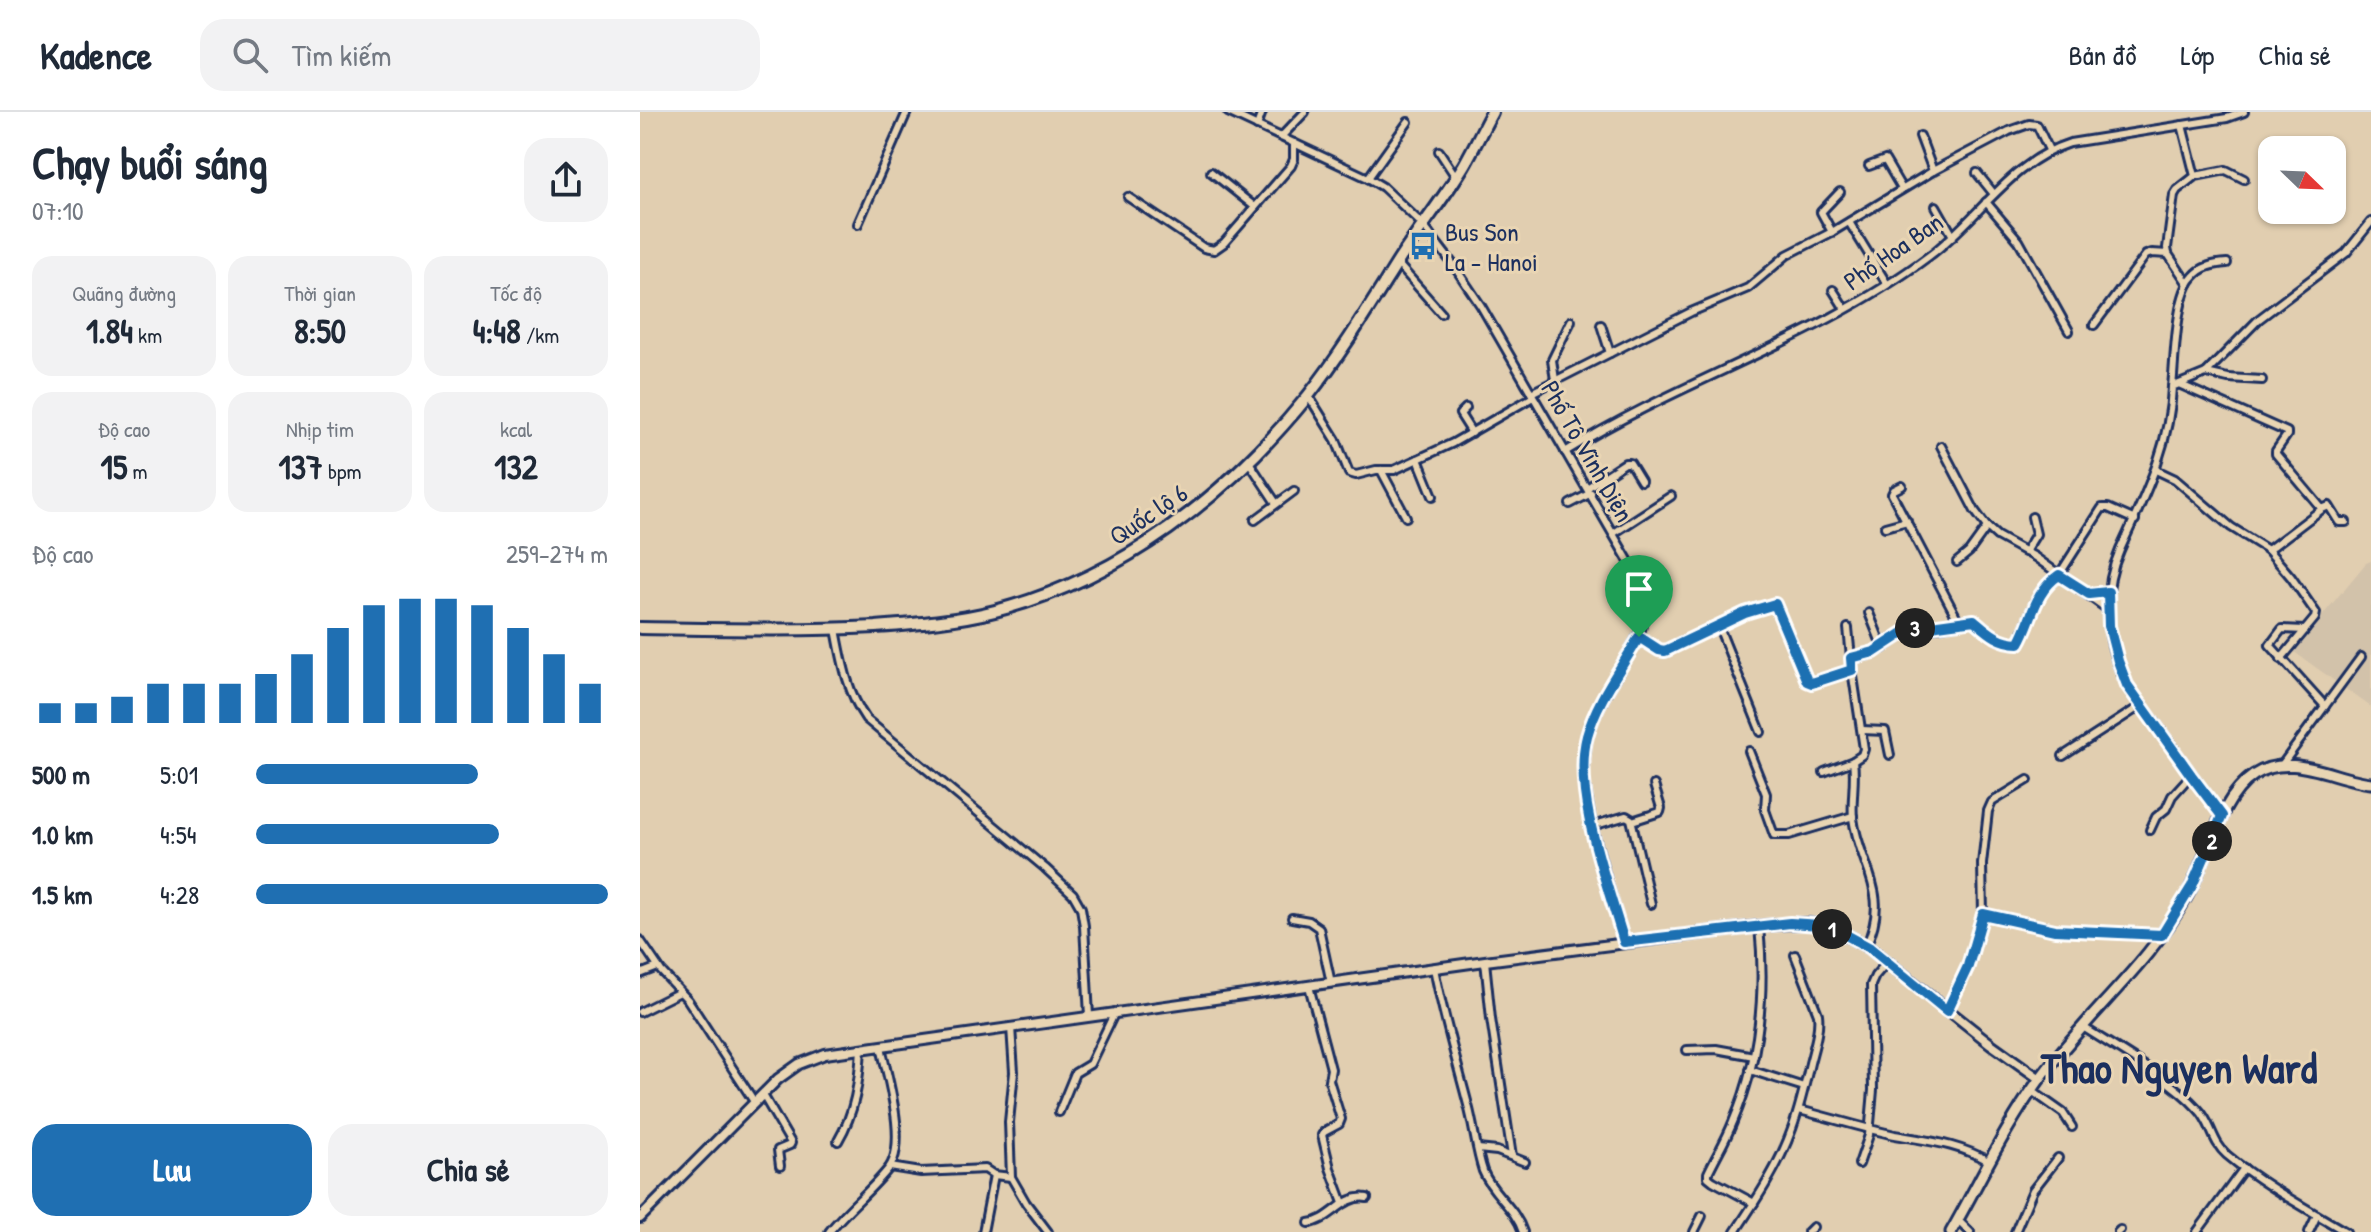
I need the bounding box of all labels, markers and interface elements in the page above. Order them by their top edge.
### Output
search box [200,19,760,91]
text: Kadence [40,29,152,81]
icon: search [228,33,272,77]
text: Tìm kiếm [292,35,391,75]
text: Bản đồ [2068,36,2137,74]
text: Lớp [2181,36,2214,74]
text: Chia sẻ [2258,36,2331,74]
text: Chạy buổi sáng [32,133,268,193]
north arrow [2258,136,2346,224]
map controls [2258,136,2346,224]
button: share [524,138,608,222]
text: 07:10 [32,193,84,228]
street label: Phố Hoa Ban [1836,204,1950,298]
place label: Bus Son La - Hanoi [1445,214,1538,279]
bus stop icon: Bus Son La - Hanoi [1408,231,1438,261]
text: Quãng đường [72,278,176,308]
text: Thời gian [284,278,356,308]
text: Tốc độ [490,278,542,308]
text: 1.84 [86,308,133,354]
text: 8:50 [294,308,346,354]
text: 4:48 [473,308,521,354]
text: km [133,320,162,350]
text: /km [521,320,559,350]
street label: Phố Tô Vĩnh Diện [1533,374,1643,528]
text: Độ cao [98,414,150,444]
text: Nhịp tim [286,414,354,444]
text: kcal [500,414,532,444]
text: 15 [101,444,127,490]
text: 137 [279,444,323,490]
text: 132 [494,444,538,490]
text: m [127,456,147,486]
text: bpm [323,456,361,486]
street label: Quốc lộ 6 [1102,475,1194,553]
text: Độ cao [32,536,94,571]
text: 259–274 m [506,536,608,571]
pin [1605,555,1673,637]
icon: arrive [1617,567,1661,611]
pin: 3 [1895,608,1935,648]
text: 3 [1910,613,1920,643]
text: 500 m [32,757,90,792]
text: 5:01 [160,757,198,792]
text: 1.0 km [32,817,93,852]
text: 4:54 [160,817,197,852]
pin: 2 [2192,821,2232,861]
text: 2 [2207,826,2217,856]
text: 1.5 km [32,877,92,912]
text: 4:28 [160,877,199,912]
pin: 1 [1812,909,1852,949]
text: 1 [1828,914,1836,944]
district label: Thao Nguyen Ward [2040,1039,2318,1097]
button: Lưu [32,1124,312,1216]
button: Chia sẻ [328,1124,608,1216]

